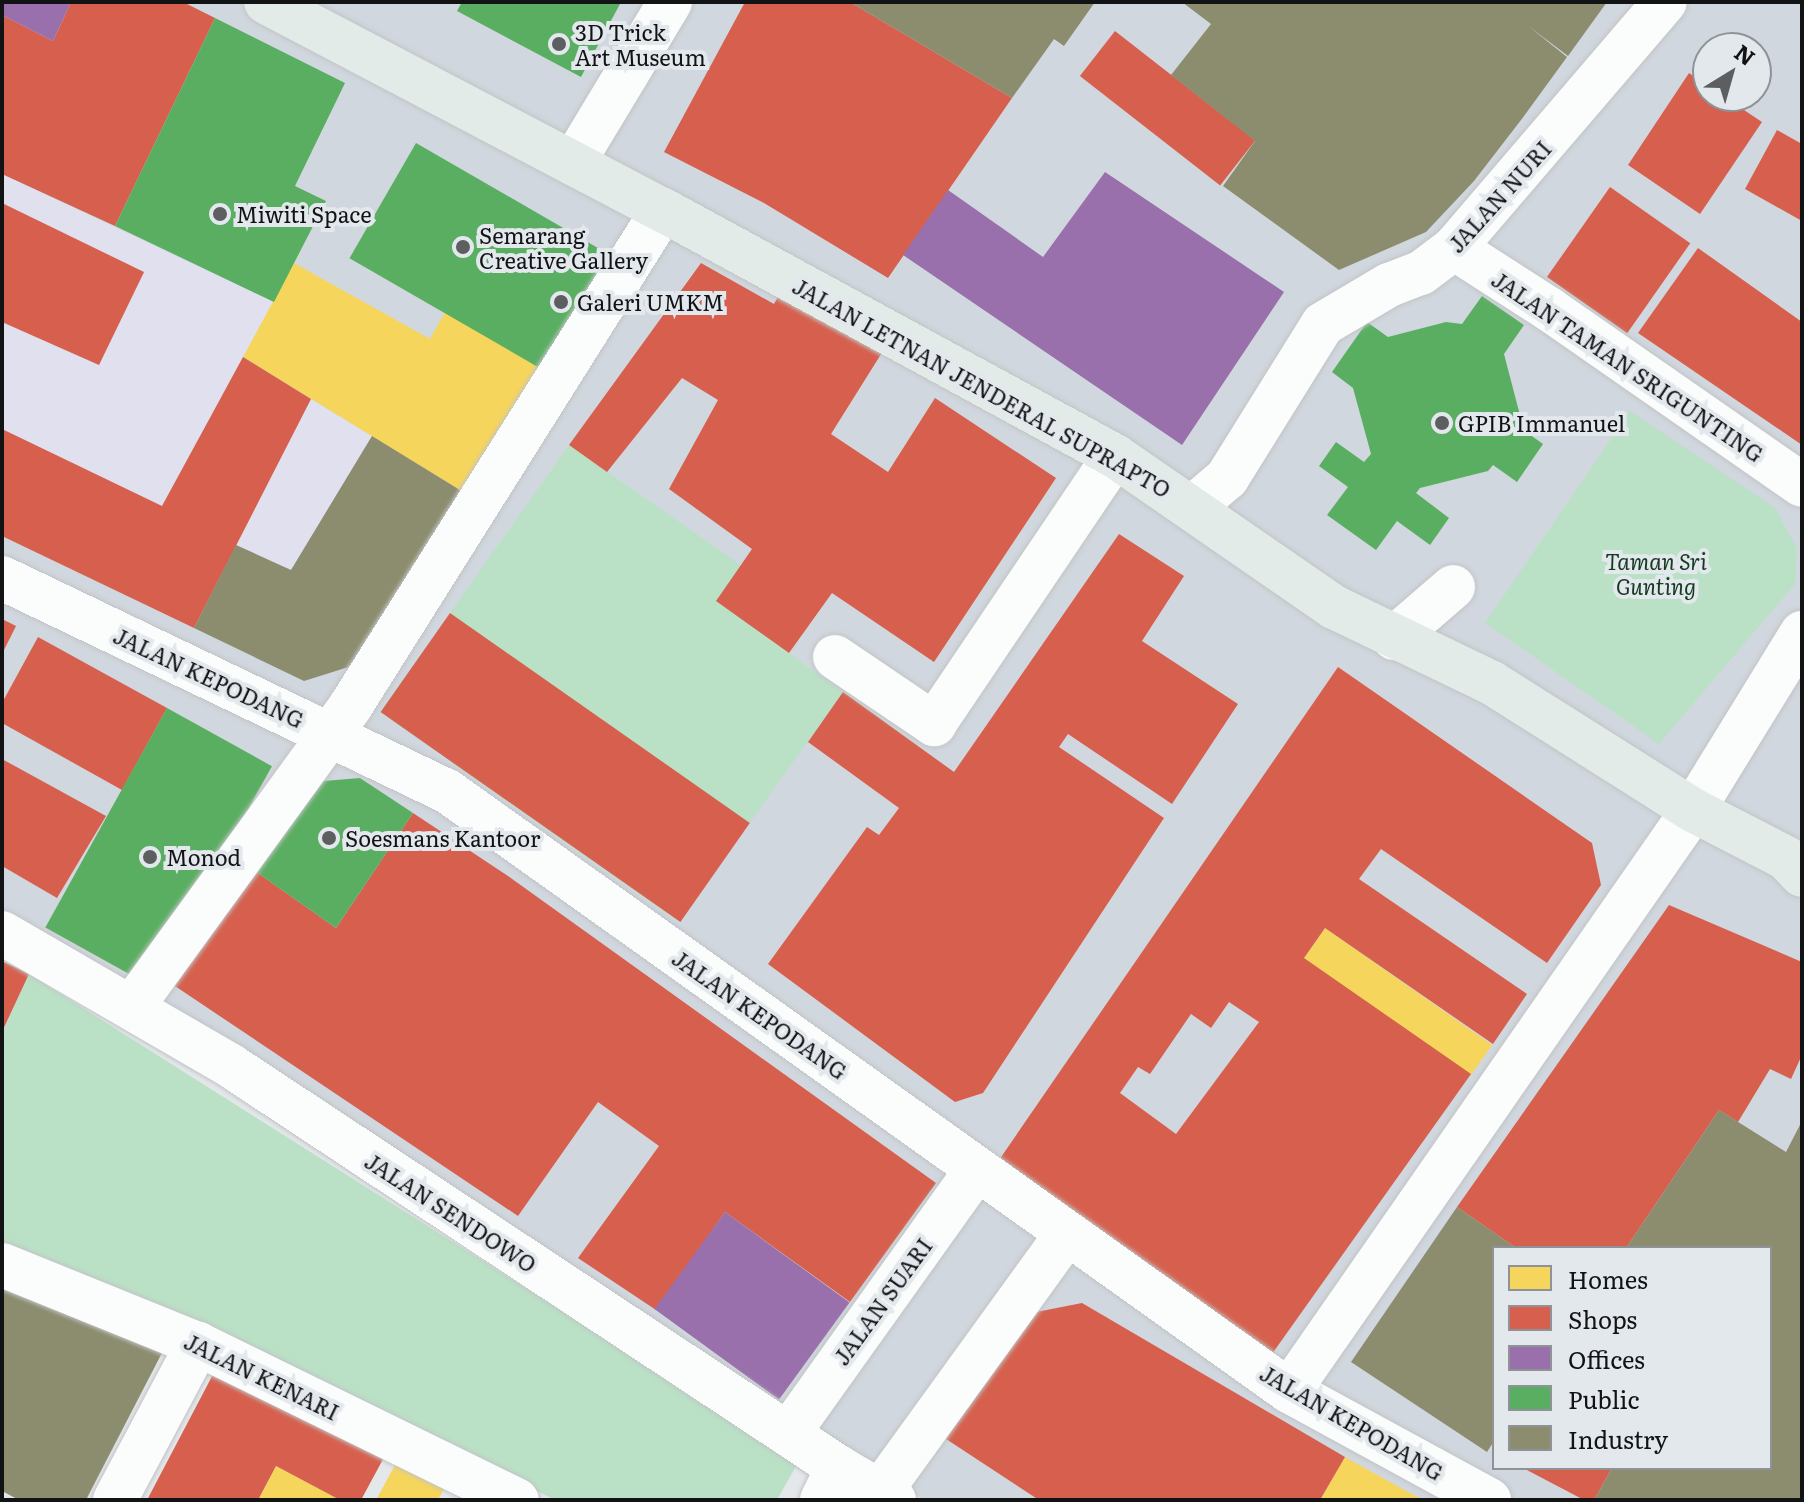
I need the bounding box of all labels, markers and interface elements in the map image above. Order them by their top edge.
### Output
place label: 3D Trick Art Museum [575,18,706,70]
north arrow [1692,32,1772,112]
marker: 3D Trick Art Museum [550,35,568,53]
text: N [1728,35,1763,73]
street label: JALAN NURI [1442,135,1556,257]
place label: Miwiti Space [236,201,372,227]
marker: Miwiti Space [211,205,229,223]
place label: Semarang Creative Gallery [479,221,648,272]
marker: Semarang Creative Gallery [454,238,472,256]
street label: JALAN TAMAN SRIGUNTING [1487,265,1769,467]
street label: JALAN LETNAN JENDERAL SUPRAPTO [788,272,1176,502]
place label: Galeri UMKM [577,289,724,315]
marker: Galeri UMKM [552,293,570,311]
place label: GPIB Immanuel [1458,410,1625,436]
marker: GPIB Immanuel [1433,414,1451,432]
park label: Taman Sri Gunting [1605,547,1707,598]
street label: JALAN KEPODANG [110,621,308,733]
place label: Soesmans Kantoor [345,825,540,851]
marker: Soesmans Kantoor [320,829,338,847]
place label: Monod [166,844,241,870]
marker: Monod [141,848,159,866]
street label: JALAN KEPODANG [668,944,852,1084]
street label: JALAN SENDOWO [360,1147,542,1277]
street label: JALAN SUARI [827,1232,937,1370]
legend [1492,1246,1772,1470]
text: Homes [1568,1261,1648,1296]
text: Shops [1568,1301,1637,1336]
street label: JALAN KENARI [180,1327,344,1425]
text: Offices [1568,1341,1645,1376]
street label: JALAN KEPODANG [1256,1359,1448,1485]
text: Public [1568,1381,1639,1416]
text: Industry [1568,1421,1668,1456]

